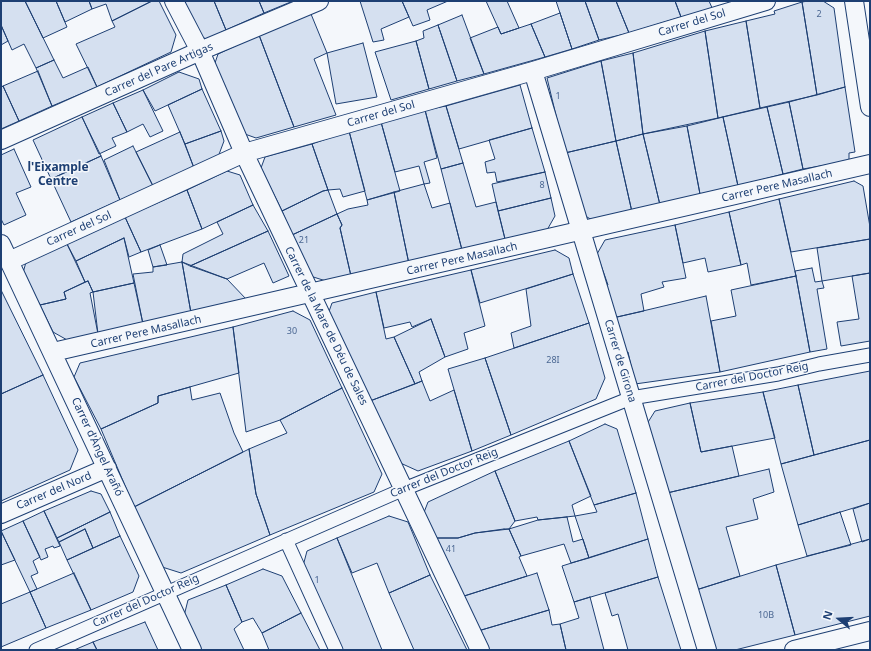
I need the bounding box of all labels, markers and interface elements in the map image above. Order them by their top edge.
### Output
street label: Carrer del Sol [657,6,727,40]
house number: 2 [816,9,822,19]
street label: Carrer del Pare Artigas [103,40,215,100]
house number: 1 [555,91,561,101]
street label: Carrer del Sol [346,98,416,130]
district label: l'Eixample Centre [27,161,89,189]
street label: Carrer Pere Masallach [720,167,834,205]
house number: 8 [539,180,545,190]
street label: Carrer del Sol [44,209,114,249]
house number: 21 [299,235,309,245]
street label: Carrer Pere Masallach [405,240,519,278]
street label: Carrer de la Mare de Déu de Sales [282,245,370,407]
street label: Carrer Pere Masallach [89,313,203,351]
street label: Carrer de Girona [601,318,639,404]
house number: 30 [287,326,297,336]
house number: 28I [546,355,560,365]
street label: Carrer del Doctor Reig [694,360,810,394]
street label: Carrer d'Àngel Arañó [68,395,126,499]
street label: Carrer del Doctor Reig [388,445,500,501]
street label: Carrer del Nord [14,469,94,513]
house number: 41 [446,544,456,554]
street label: Carrer del Doctor Reig [91,572,201,630]
house number: 1 [314,575,320,585]
north arrow [819,599,859,639]
text: N [819,609,836,622]
house number: 10B [758,610,774,620]

